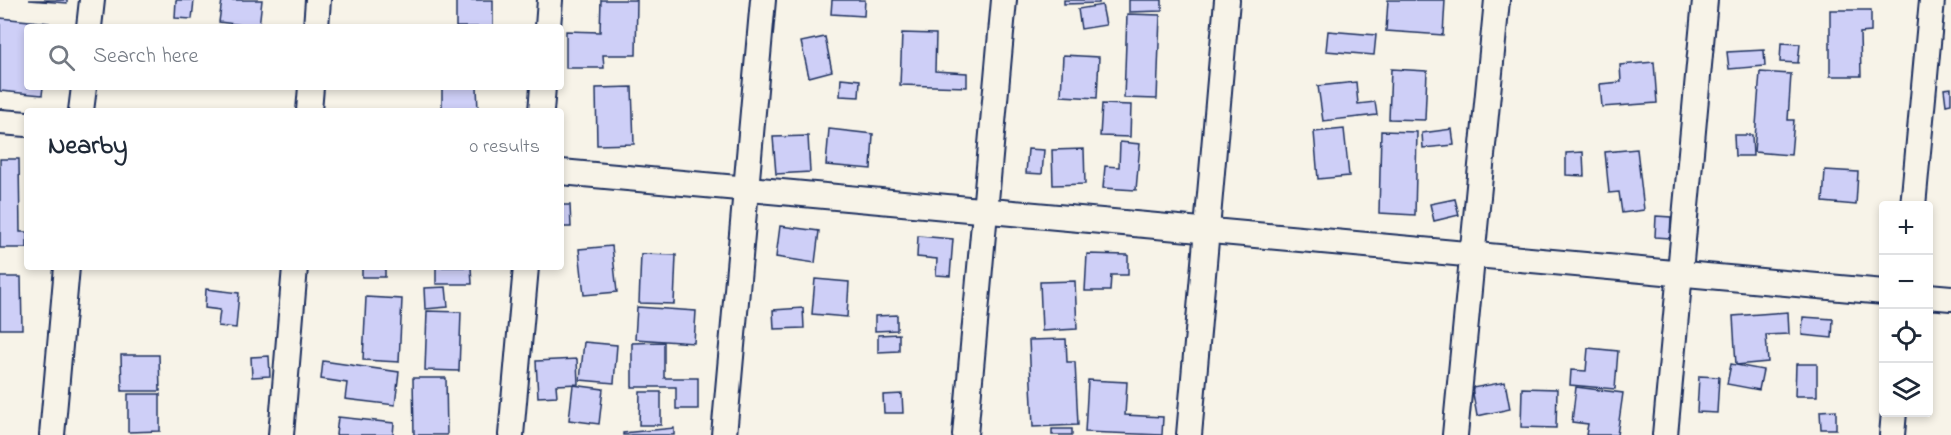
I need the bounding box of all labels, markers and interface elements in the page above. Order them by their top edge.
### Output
search box [24,24,564,90]
icon: search [45,41,78,74]
text: Search here [93,41,198,73]
text: Nearby [48,128,127,166]
text: 0 results [469,133,540,162]
map controls [1879,201,1933,417]
button: + [1879,201,1933,255]
button: − [1879,255,1933,309]
button: locate [1879,309,1933,363]
button: layers [1879,363,1933,417]

